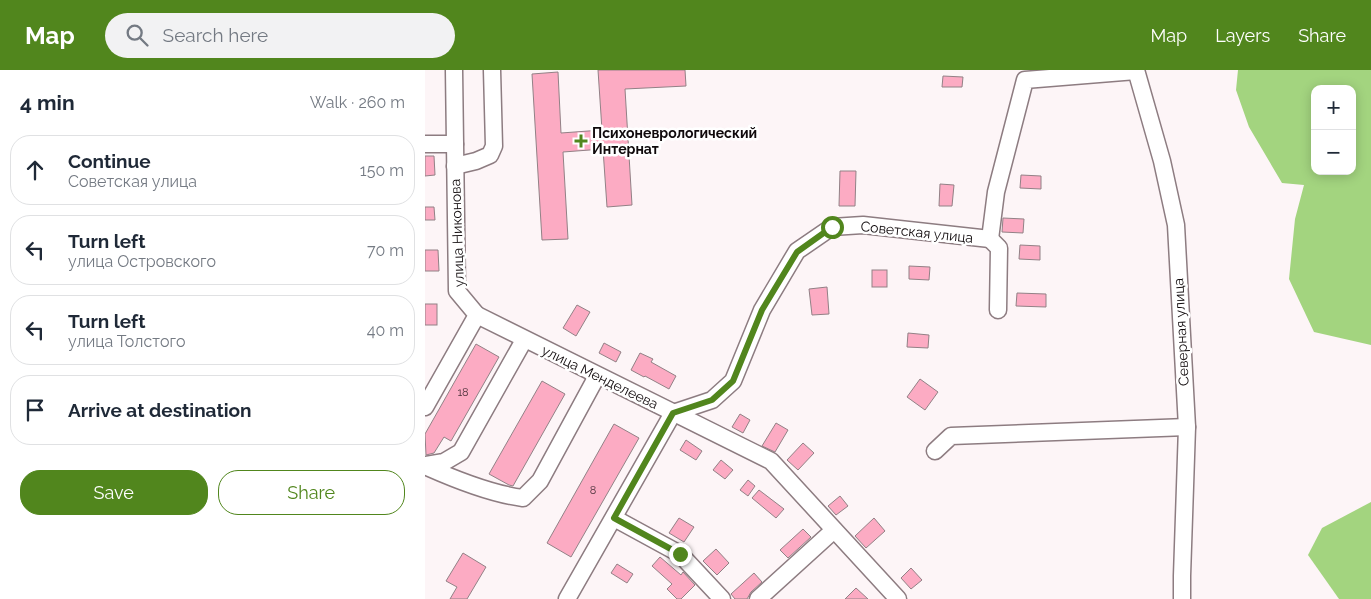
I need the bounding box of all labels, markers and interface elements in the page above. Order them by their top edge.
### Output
search box [105,13,455,58]
text: Map [25,21,75,50]
icon: search [123,21,151,49]
text: Search here [163,24,268,46]
text: Map [1151,25,1187,46]
text: Layers [1215,25,1270,46]
text: Share [1298,25,1346,46]
map controls [1311,85,1356,175]
button: + [1311,85,1356,130]
text: 4 min [20,90,75,115]
text: Walk · 260 m [310,93,405,112]
place label: Психоневрологический Интернат [592,125,757,157]
button: − [1311,130,1356,175]
marker: Психоневрологический Интернат [574,134,588,148]
text: Continue [68,150,151,172]
icon: ahead [21,156,49,184]
text: 150 m [360,161,404,180]
text: Советская улица [68,172,197,191]
street label: улица Никонова [447,178,467,288]
route start [821,216,844,239]
street label: Советская улица [860,218,974,246]
text: Turn left [68,230,145,252]
icon: left [21,236,49,264]
text: 70 m [367,241,404,260]
text: улица Островского [68,252,216,271]
street label: Северная улица [1170,278,1192,386]
text: Turn left [68,310,145,332]
icon: left [21,316,49,344]
text: 40 m [367,321,404,340]
text: улица Толстого [68,332,185,351]
street label: улица Менделеева [539,342,661,412]
house number: 18 [457,386,469,399]
icon: arrive [21,396,49,424]
text: Arrive at destination [68,399,252,421]
button: Save [20,470,208,515]
button: Share [218,470,405,515]
house number: 8 [590,484,596,497]
route end [669,543,692,566]

